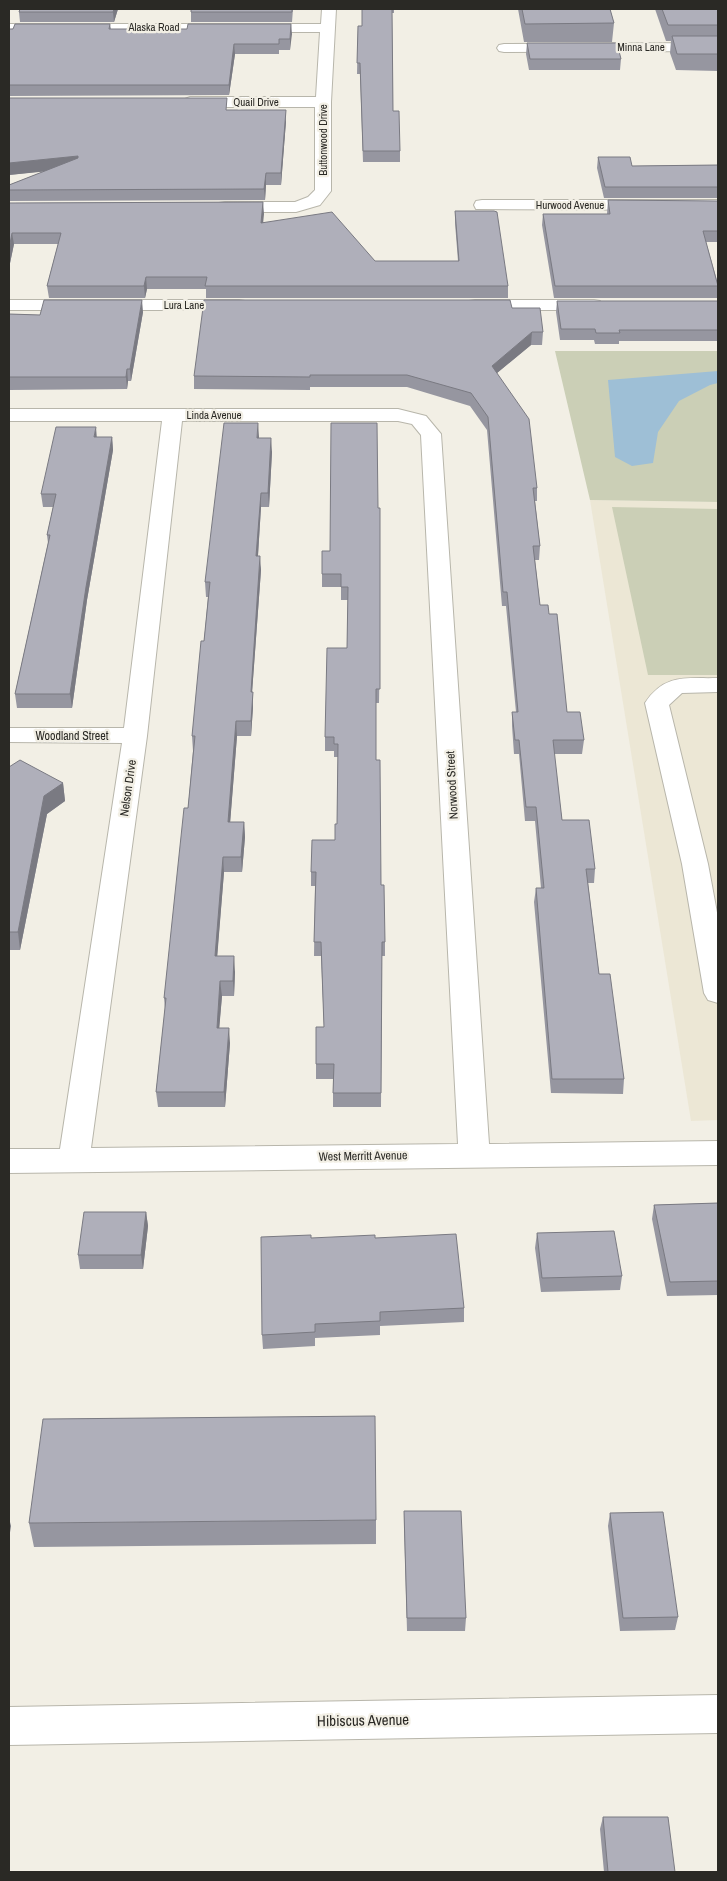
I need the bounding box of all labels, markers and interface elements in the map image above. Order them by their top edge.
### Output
street label: Alaska Road [127,20,180,34]
street label: Minna Lane [617,40,665,54]
street label: Quail Drive [233,95,279,109]
street label: Buttonwood Drive [316,104,330,176]
street label: Hurwood Avenue [536,198,604,212]
street label: Lura Lane [164,298,204,312]
street label: Linda Avenue [186,408,242,422]
street label: Woodland Street [35,728,109,744]
street label: Norwood Street [442,750,462,820]
street label: Nelson Drive [116,759,140,817]
street label: West Merritt Avenue [318,1147,408,1165]
street label: Hibiscus Avenue [317,1709,409,1731]

